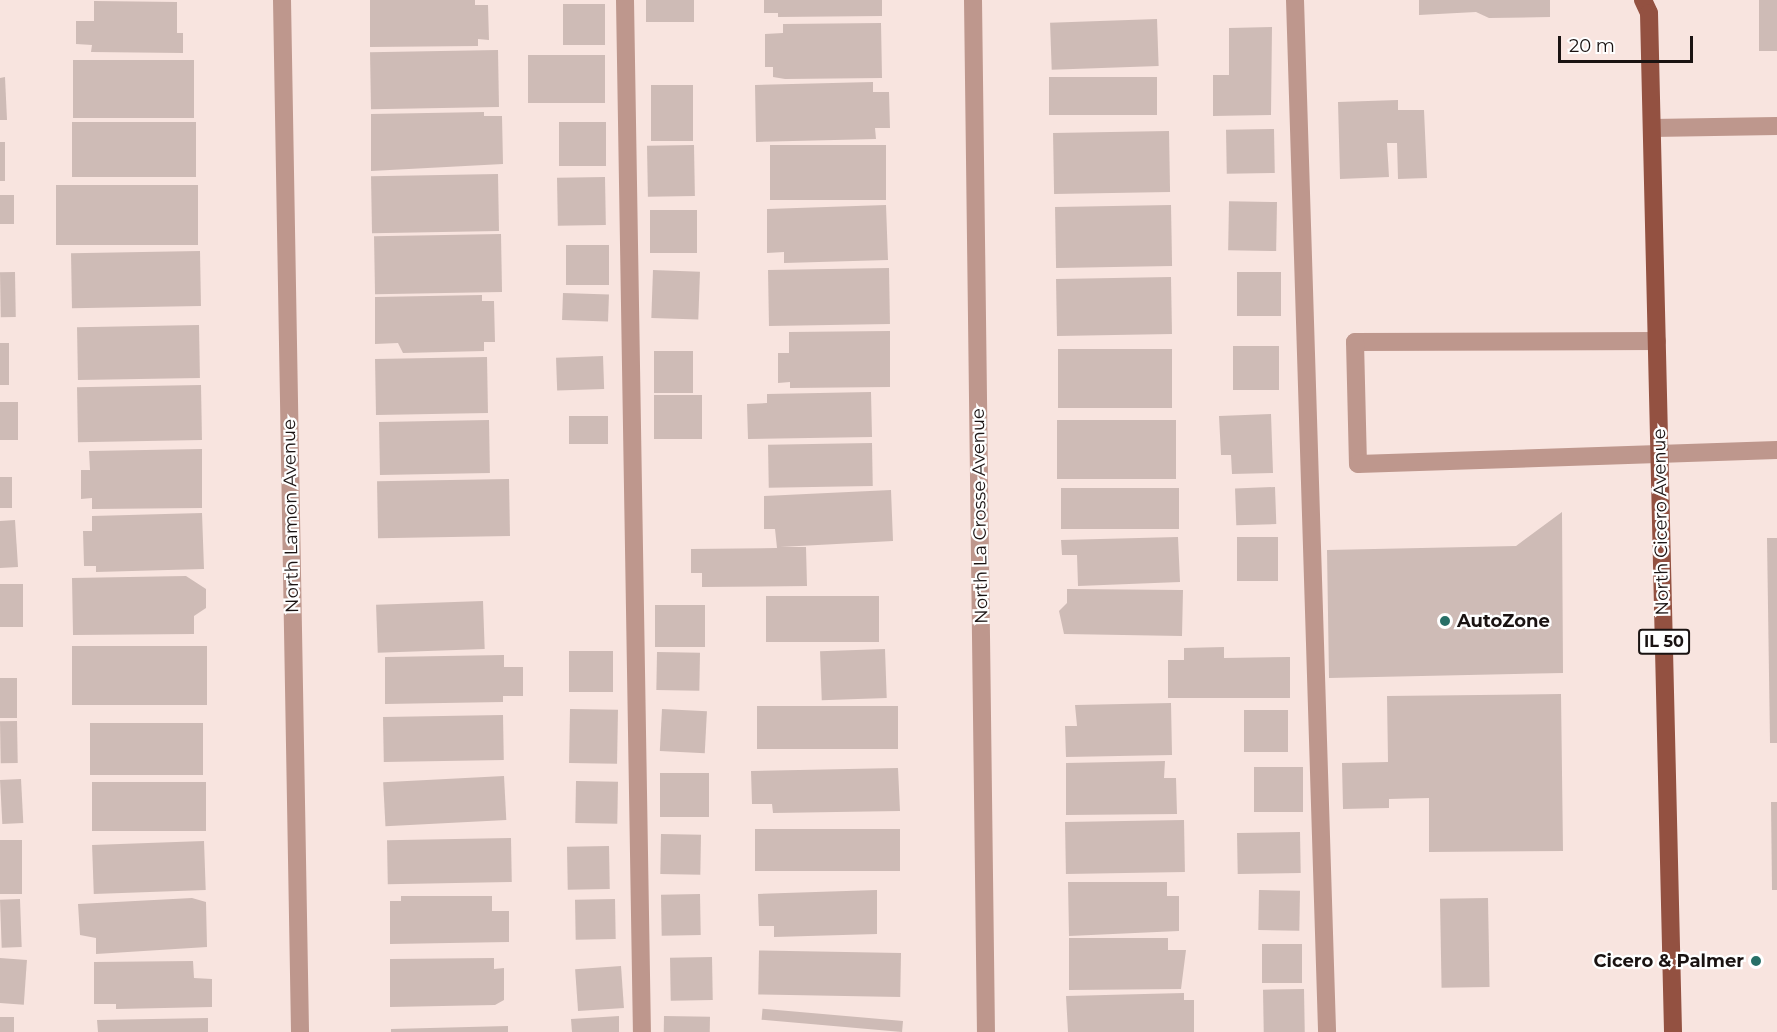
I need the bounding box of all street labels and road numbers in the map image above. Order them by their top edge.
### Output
street label: North La Crosse Avenue [967,408,993,624]
street label: North Lamon Avenue [279,419,303,613]
street label: North Cicero Avenue [1649,428,1673,616]
road number: IL 50 [1637,629,1691,655]

